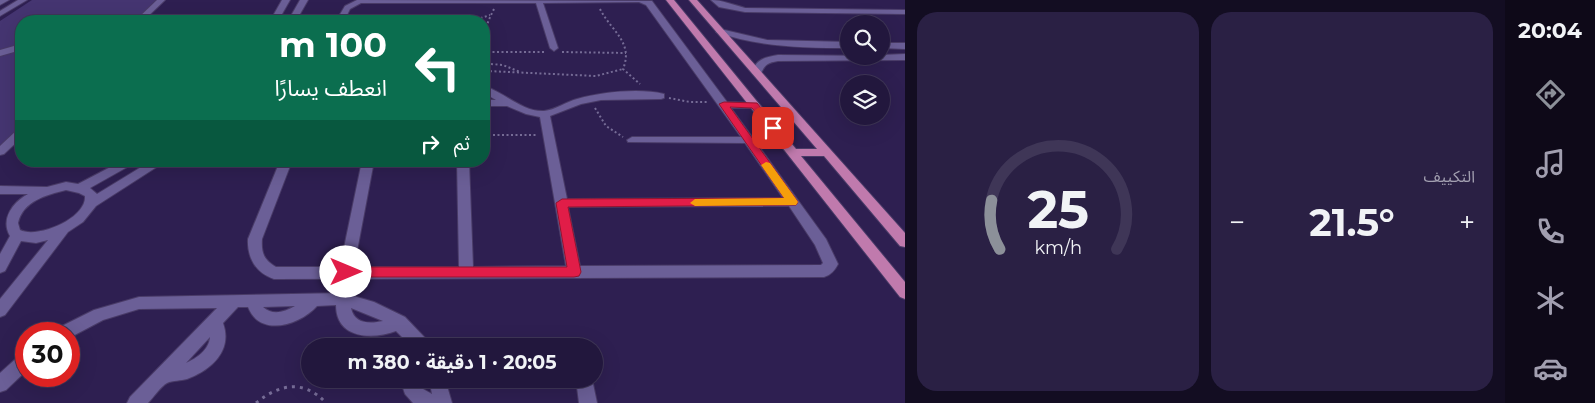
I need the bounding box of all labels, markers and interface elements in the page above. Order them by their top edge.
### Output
map controls [840,15,890,125]
button: search [840,15,890,65]
text: 20:04 [1518,17,1582,44]
text: 100 m [279,23,387,66]
icon: left [405,35,470,100]
text: انعطف يسارًا [274,75,387,102]
button: layers [840,75,890,125]
icon: directions [1533,77,1568,112]
pin [752,107,794,149]
icon: arrive [759,114,787,142]
icon: right [416,130,444,158]
text: ثم [454,132,470,155]
icon: music [1533,146,1568,181]
text: التكييف [1423,167,1475,186]
text: 25 [1027,178,1089,241]
text: 21.5° [1309,199,1395,246]
text: − [1229,205,1245,239]
text: + [1459,205,1475,239]
icon: phone [1533,214,1568,249]
text: km/h [1034,237,1082,258]
position arrow [319,245,371,297]
icon: climate [1533,283,1568,318]
speed limit sign: 30 [15,322,80,387]
text: 20:05 · 1 دقيقة · 380 m [348,351,556,374]
icon: car [1533,351,1568,386]

